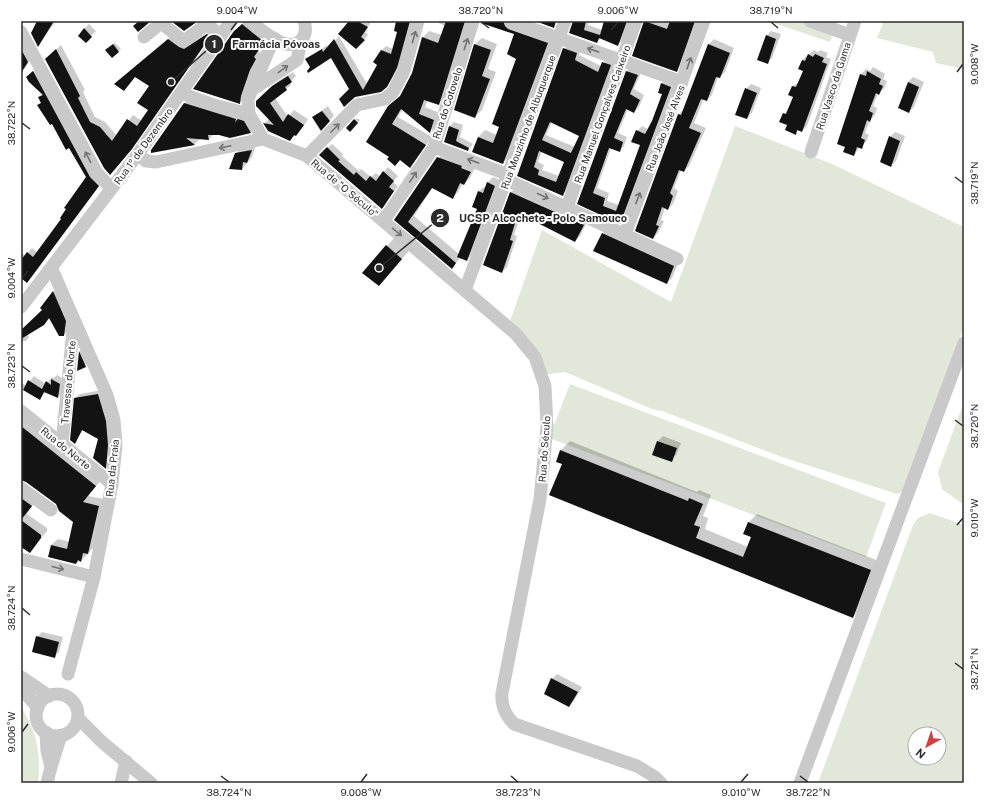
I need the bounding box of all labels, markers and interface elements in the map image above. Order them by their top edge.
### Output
text: 9.004°W [216,4,258,16]
text: 38.720°N [459,4,503,16]
text: 9.006°W [598,4,639,16]
text: 38.719°N [749,4,793,16]
one-way arrow [410,31,418,44]
callout: Farmácia Póvoas [204,33,328,56]
text: 1 [211,37,217,51]
text: Farmácia Póvoas [232,38,320,50]
one-way arrow [463,38,470,51]
street label: Rua Vasco da Gama [813,41,853,131]
street label: Rua Manuel Gonçalves Caixeiro [571,43,633,185]
text: 9.008°W [968,43,980,85]
one-way arrow [587,45,599,53]
street label: Rua Mouzinho de Albuquerque [498,53,558,191]
one-way arrow [686,56,693,69]
one-way arrow [278,65,289,73]
street label: Rua do Cotovelo [430,65,464,140]
street label: Rua João José Alves [643,83,687,173]
text: 38.722°N [5,101,17,145]
street label: Rua 1º de Dezembro [111,105,175,187]
one-way arrow [330,123,340,133]
one-way arrow [218,143,231,151]
one-way arrow [84,151,92,163]
street label: Rua de "O Século" [309,156,381,220]
one-way arrow [467,157,479,165]
text: 38.719°N [968,161,980,205]
one-way arrow [409,171,417,182]
one-way arrow [635,192,643,204]
one-way arrow [536,193,548,200]
callout: UCSP Alcochete - Polo Samouco [430,206,636,229]
text: 2 [436,211,444,225]
text: UCSP Alcochete - Polo Samouco [459,212,627,224]
one-way arrow [391,227,402,236]
text: 9.004°W [5,257,17,299]
street label: Travessa do Norte [58,340,78,424]
text: 38.723°N [5,344,17,388]
text: 38.720°N [968,404,980,448]
street label: Rua do Século [536,415,552,483]
street label: Rua do Norte [39,424,94,472]
street label: Rua da Praia [103,439,121,497]
text: 9.010°W [968,498,980,537]
one-way arrow [51,565,64,573]
text: 38.724°N [5,586,17,630]
text: 38.721°N [968,648,980,690]
text: 9.006°W [5,711,17,753]
north arrow [907,726,947,766]
text: N [913,746,928,761]
text: 38.724°N [207,786,251,798]
text: 9.008°W [340,786,382,798]
text: 38.723°N [496,786,540,798]
text: 9.010°W [722,786,761,798]
text: 38.722°N [786,786,830,798]

